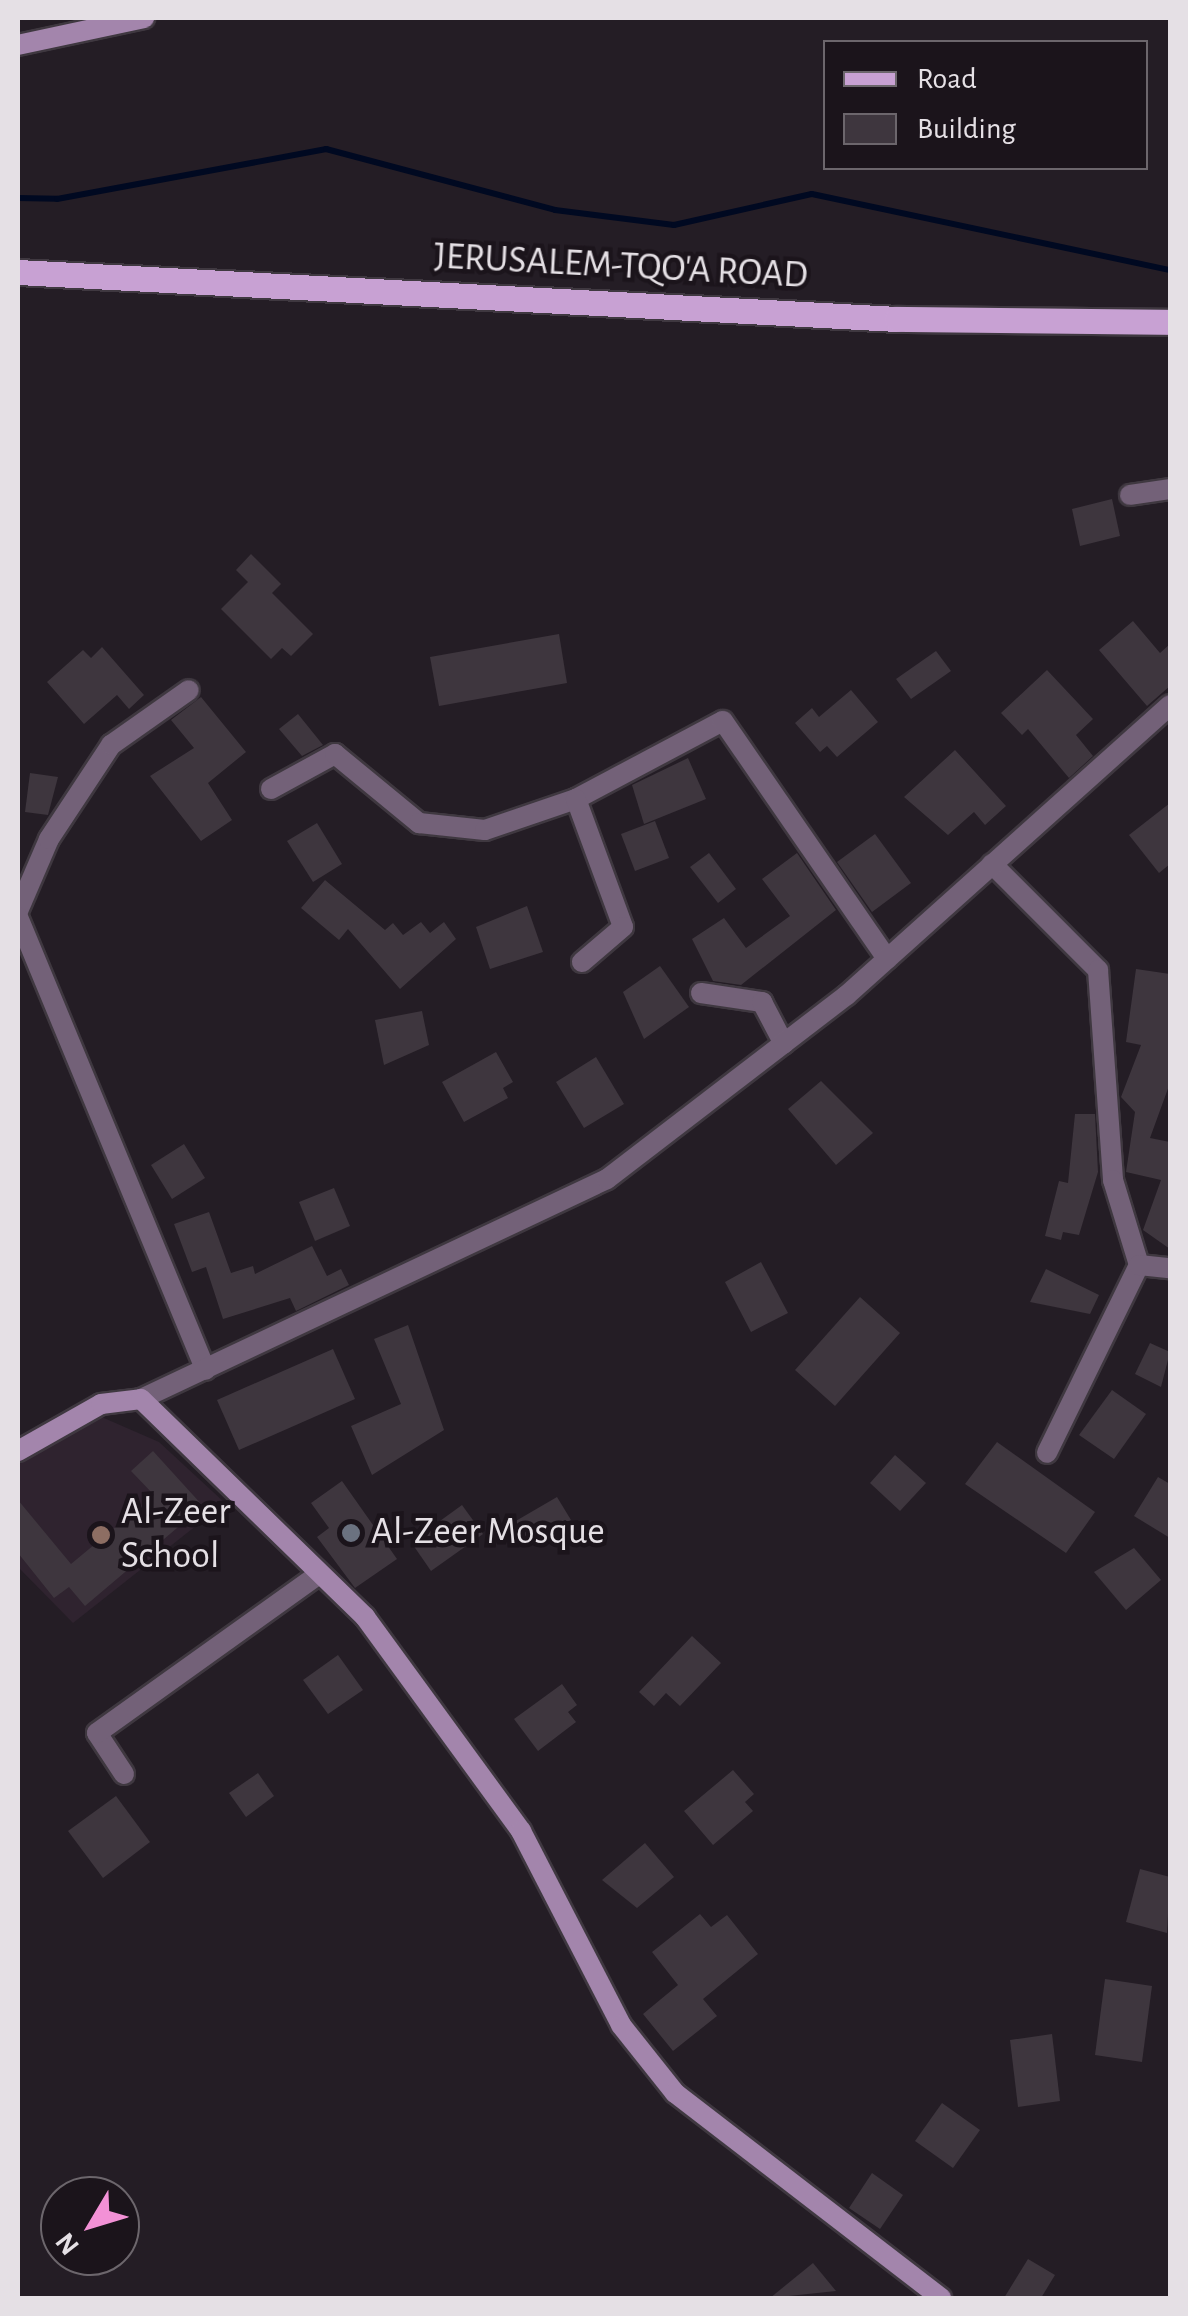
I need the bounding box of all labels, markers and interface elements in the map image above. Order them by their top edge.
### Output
legend [823,40,1148,170]
text: Road [917,64,977,94]
text: Building [917,114,1016,144]
street label: JERUSALEM-TQO'A ROAD [433,234,809,300]
place label: Al-Zeer School [121,1490,230,1580]
place label: Al-Zeer Mosque [371,1510,605,1556]
marker: Al-Zeer Mosque [340,1522,362,1544]
marker: Al-Zeer School [90,1524,112,1546]
north arrow [40,2176,140,2276]
text: N [51,2227,85,2260]

